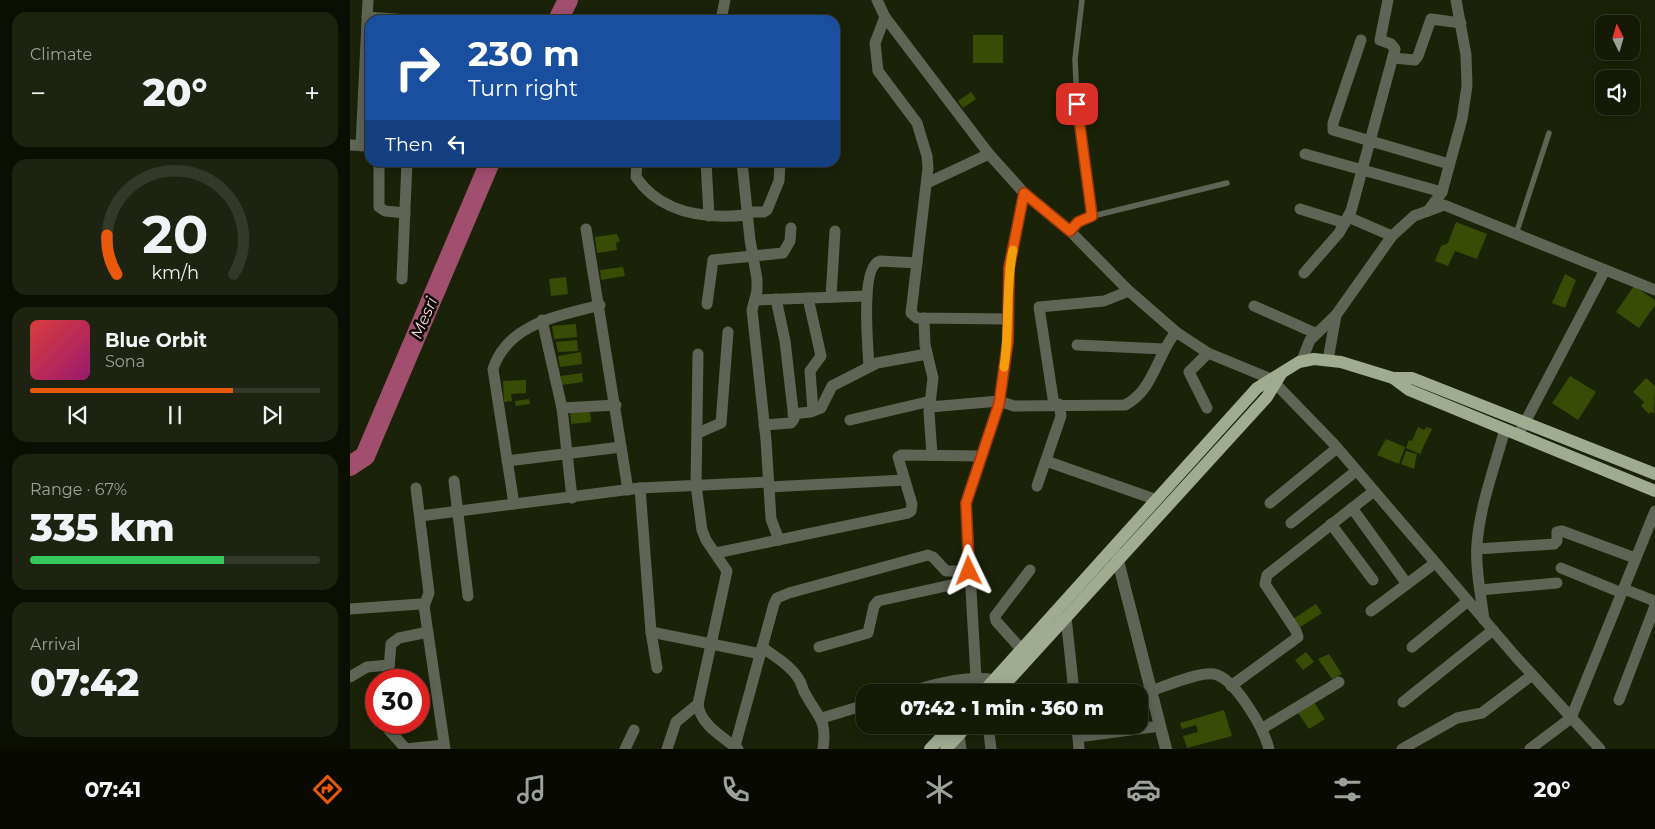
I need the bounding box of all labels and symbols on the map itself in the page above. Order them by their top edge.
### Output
north arrow [1595,15,1640,60]
pin [1056,83,1098,125]
water label: Mesri [407,294,441,342]
position arrow [942,544,994,596]
speed limit sign: 30 [365,669,430,734]

